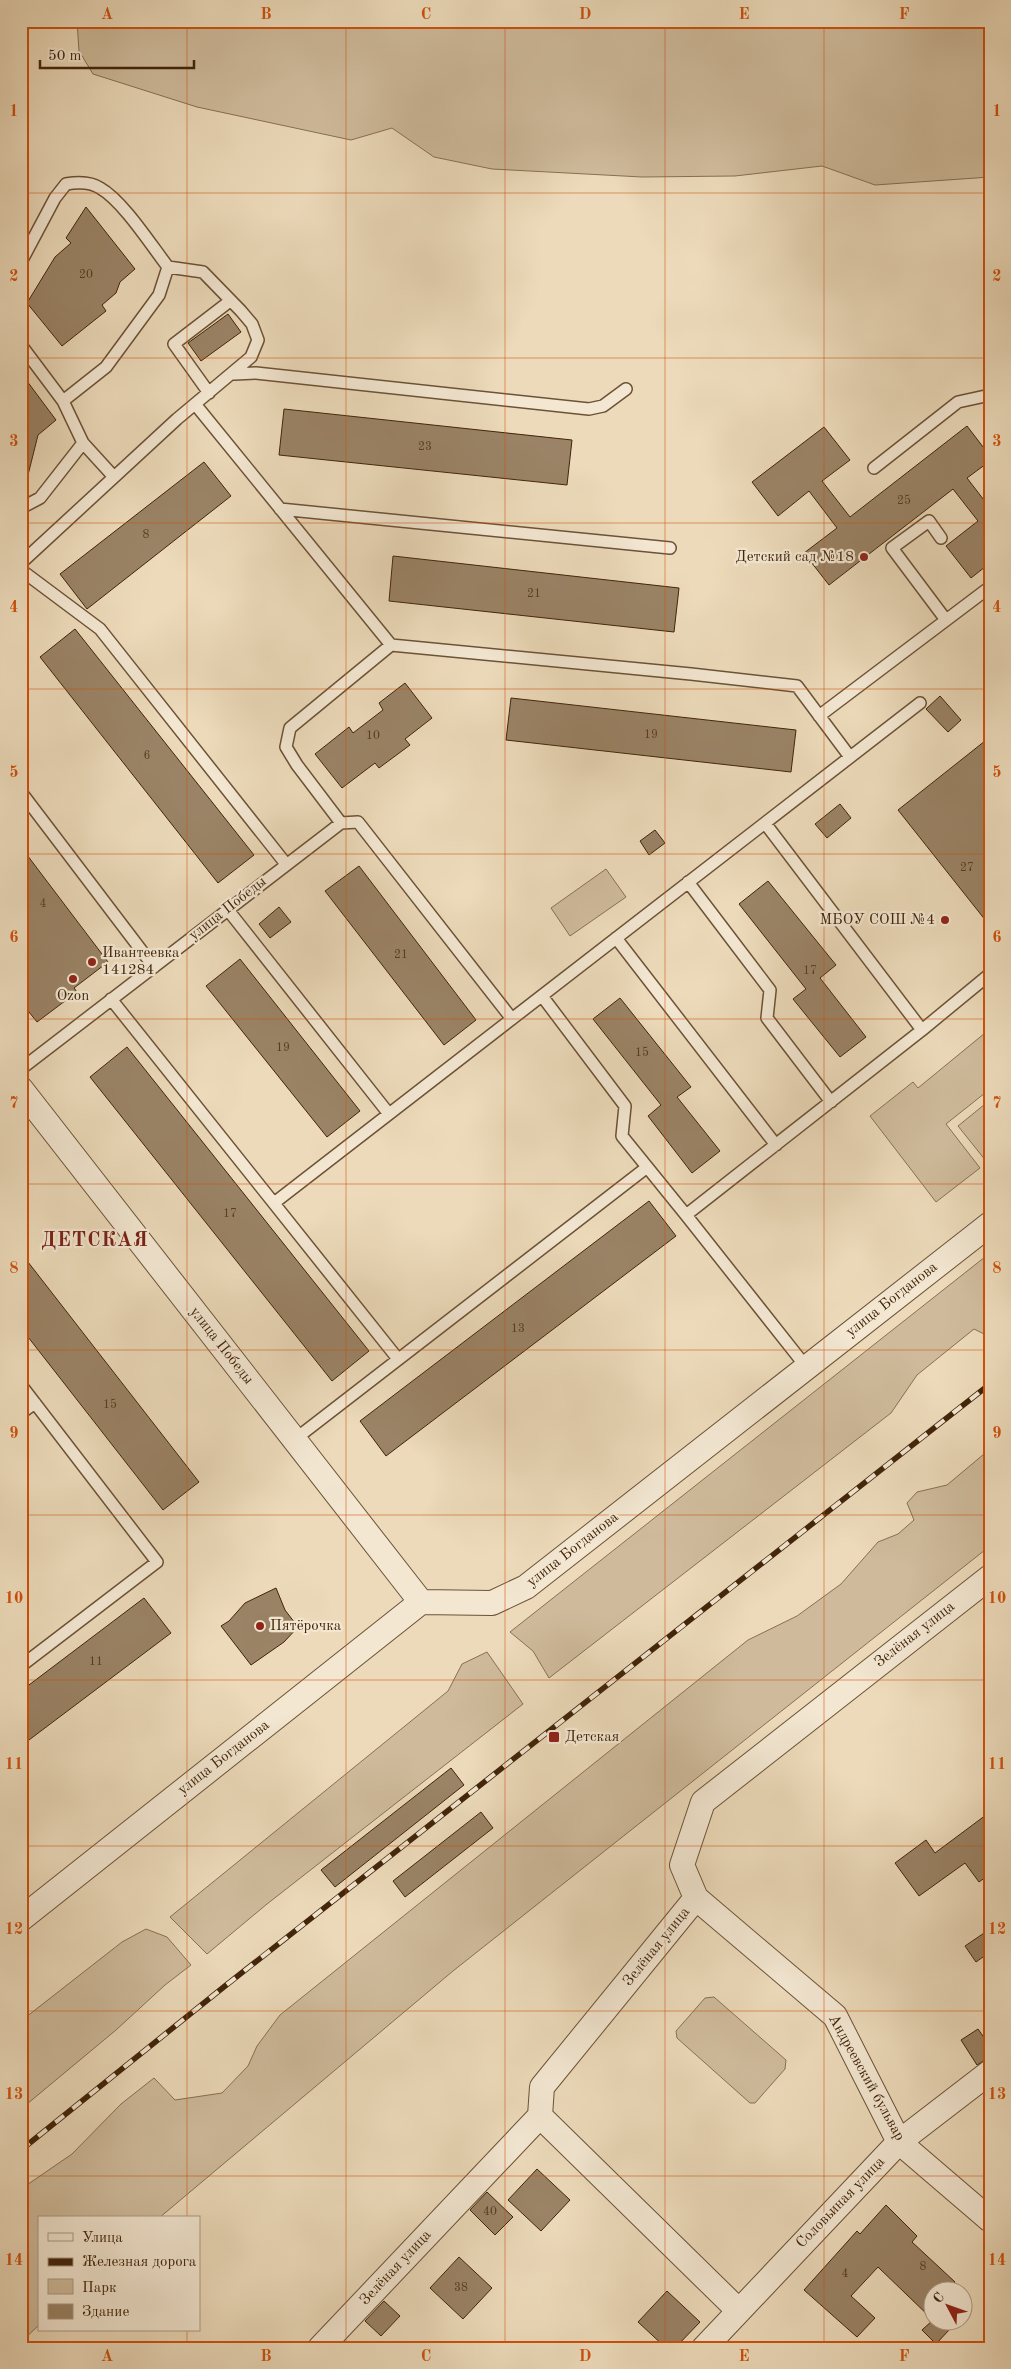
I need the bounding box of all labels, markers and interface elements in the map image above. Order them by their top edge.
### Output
text: A [101,7,113,23]
text: B [260,7,272,23]
text: C [421,7,431,23]
text: D [579,7,591,23]
text: E [738,7,750,23]
text: F [899,7,910,23]
scale bar [40,38,194,70]
text: 50 m [48,49,82,64]
text: 1 [9,104,19,120]
text: 1 [992,104,1002,120]
text: 2 [9,269,19,285]
house number: 20 [79,269,93,281]
text: 2 [992,269,1002,285]
text: 3 [9,434,19,450]
text: 3 [992,434,1002,450]
house number: 23 [418,441,432,453]
house number: 25 [897,494,911,507]
house number: 8 [143,529,150,541]
place label: Детский сад №18 [736,550,854,565]
marker: Детский сад №18 [858,551,870,563]
house number: 21 [527,588,541,600]
text: 4 [9,600,19,616]
text: 4 [992,600,1002,616]
house number: 19 [644,729,658,741]
house number: 10 [366,730,380,742]
house number: 6 [144,750,151,762]
text: 5 [9,765,19,781]
text: 5 [992,765,1002,781]
house number: 27 [960,862,974,874]
street label: улица Победы [187,874,270,944]
house number: 4 [40,898,47,910]
place label: МБОУ СОШ №4 [820,913,935,928]
marker: МБОУ СОШ №4 [939,914,951,926]
text: 6 [9,930,19,946]
text: 6 [992,930,1002,946]
place label: Ивантеевка 141284 [102,946,180,978]
house number: 21 [394,949,408,961]
marker: Ивантеевка 141284 [86,956,98,968]
house number: 17 [803,965,817,977]
marker: Ozon [67,973,79,985]
place label: Ozon [57,989,89,1004]
house number: 19 [276,1042,290,1054]
house number: 15 [635,1046,649,1059]
text: 7 [9,1096,19,1112]
text: 7 [992,1096,1002,1112]
house number: 17 [223,1208,237,1220]
district label: ДЕТСКАЯ [41,1231,149,1251]
street label: улица Богданова [843,1259,941,1340]
text: 8 [9,1261,19,1277]
text: 8 [992,1261,1002,1277]
street label: улица Победы [186,1305,256,1388]
house number: 13 [511,1323,525,1335]
house number: 15 [103,1398,117,1411]
text: 9 [9,1426,19,1442]
text: 9 [992,1426,1002,1442]
street label: улица Богданова [524,1509,622,1590]
text: 10 [5,1591,23,1607]
text: 10 [988,1591,1006,1607]
street label: Зелёная улица [872,1599,958,1671]
place label: Пятёрочка [270,1619,342,1634]
marker: Пятёрочка [254,1620,266,1632]
house number: 11 [89,1656,103,1668]
street label: улица Богданова [175,1717,273,1798]
marker: Детская [547,1730,561,1744]
place label: Детская [565,1730,620,1745]
text: 11 [5,1757,23,1773]
text: 11 [988,1757,1006,1773]
street label: Зелёная улица [621,1904,694,1989]
text: 12 [5,1922,23,1938]
text: 12 [988,1922,1006,1938]
street label: Андреевский бульвар [825,2012,907,2144]
text: 13 [5,2087,23,2103]
text: 13 [988,2087,1006,2103]
street label: Соловьиная улица [794,2154,888,2251]
house number: 40 [483,2206,497,2218]
legend [38,2216,200,2332]
street label: Зелёная улица [358,2227,435,2308]
text: Улица [82,2231,123,2246]
text: 14 [5,2253,23,2269]
text: 14 [988,2253,1006,2269]
text: Железная дорога [82,2255,197,2270]
house number: 8 [920,2261,927,2273]
house number: 4 [842,2268,849,2280]
text: Парк [82,2281,117,2296]
house number: 38 [454,2282,468,2294]
north arrow [924,2282,974,2332]
text: С [931,2290,947,2306]
text: Здание [82,2305,129,2320]
text: A [101,2349,113,2365]
text: B [260,2349,272,2365]
text: C [421,2349,431,2365]
text: D [579,2349,591,2365]
text: E [738,2349,750,2365]
text: F [899,2349,910,2365]

